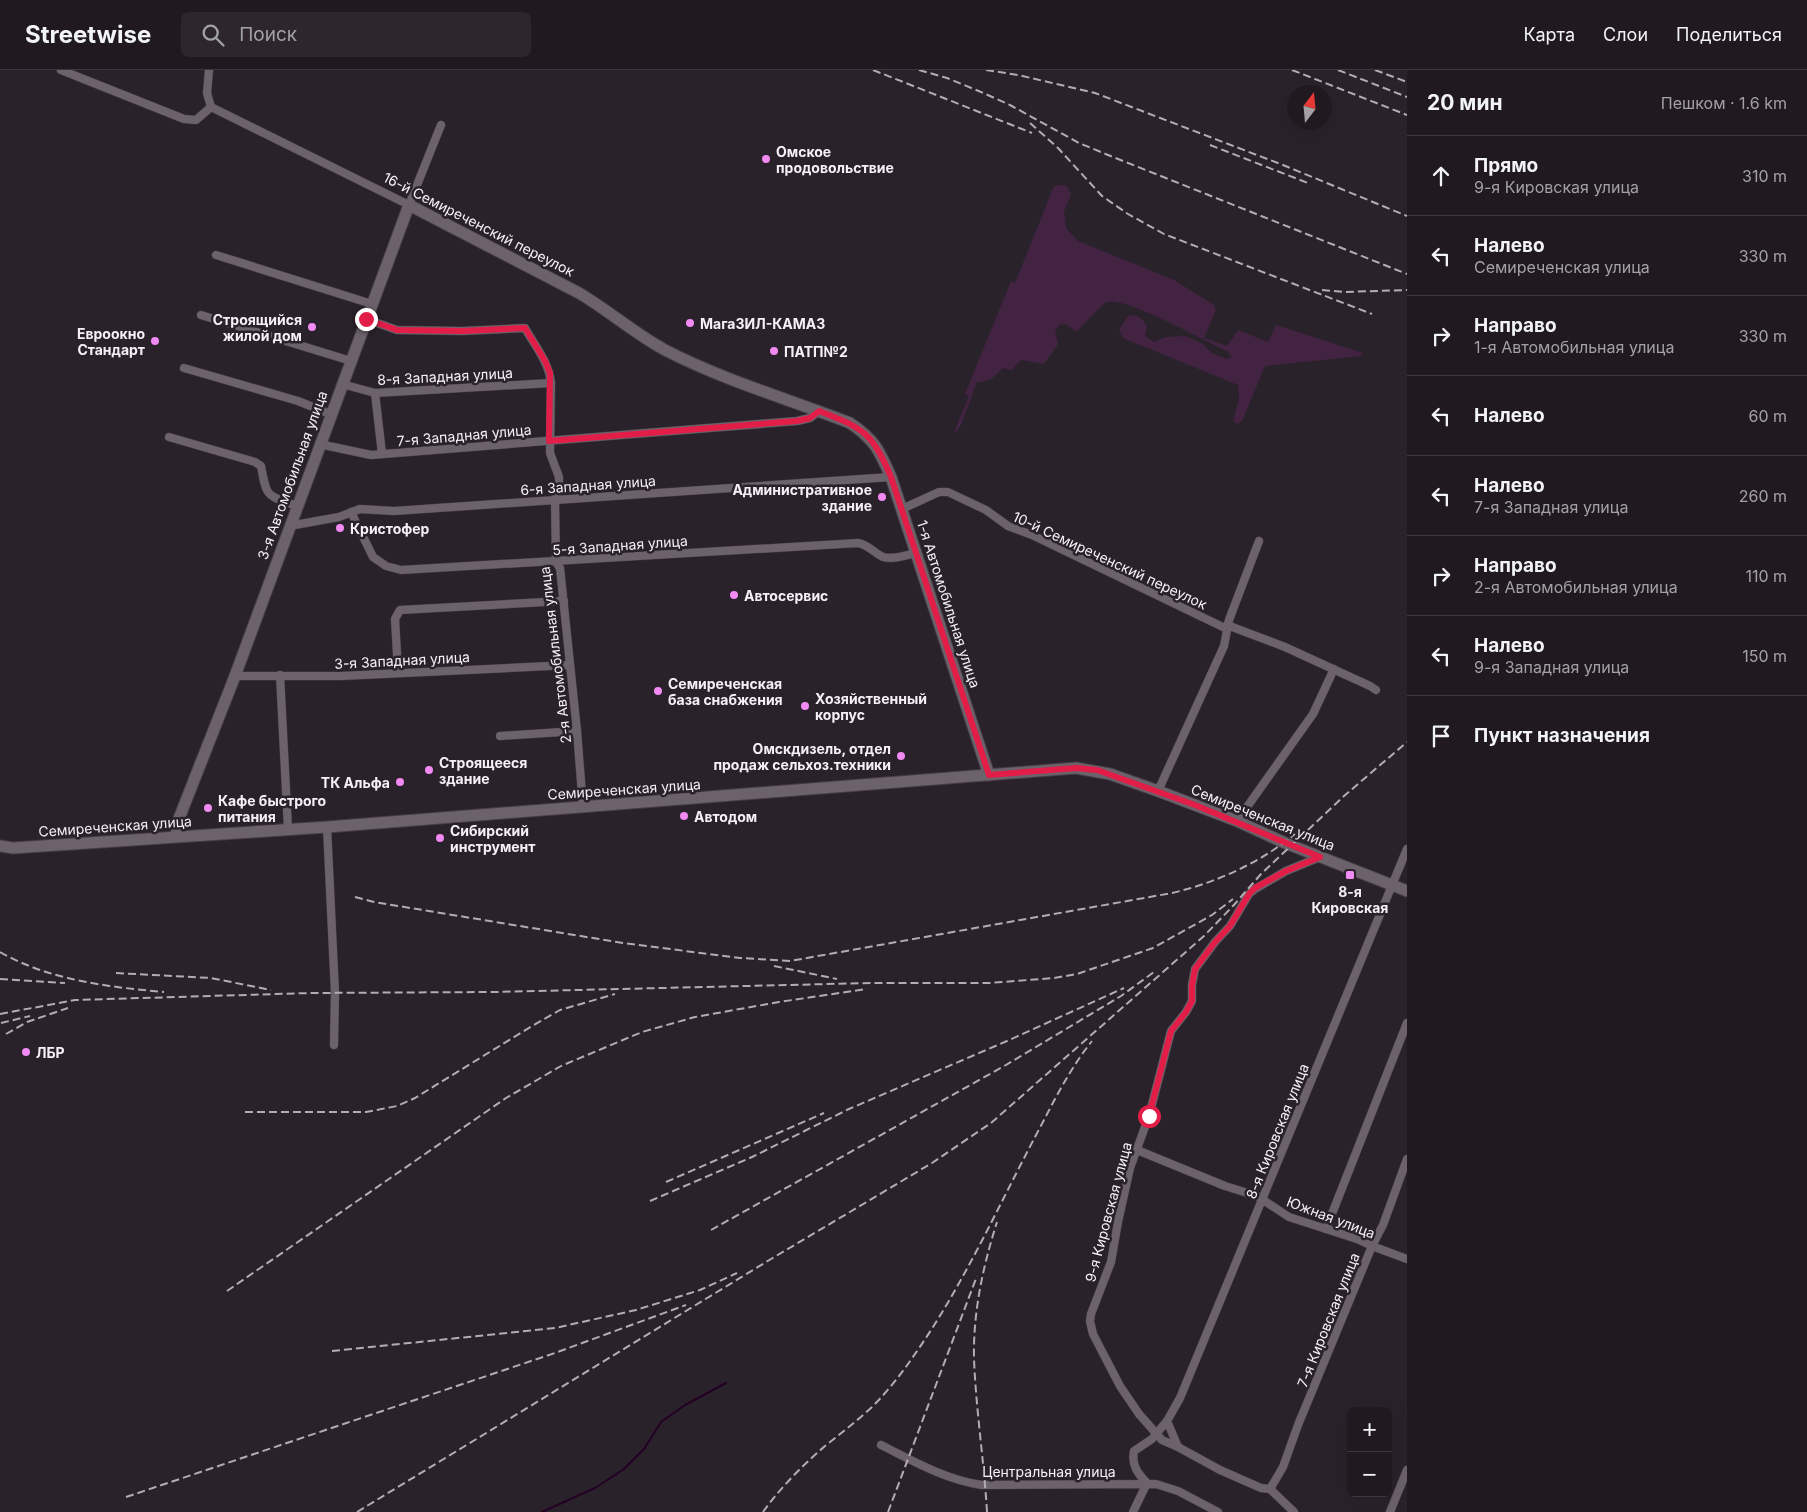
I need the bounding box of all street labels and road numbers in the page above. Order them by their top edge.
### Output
street label: 16-й Семиреченский переулок [381,168,578,280]
street label: 8-я Западная улица [377,364,513,388]
street label: 3-я Автомобильная улица [254,388,330,562]
street label: 7-я Западная улица [396,421,532,449]
street label: 6-я Западная улица [520,472,656,498]
street label: 10-й Семиреченский переулок [1010,507,1210,613]
street label: 1-я Автомобильная улица [914,518,984,690]
street label: 5-я Западная улица [552,532,688,558]
street label: 2-я Автомобильная улица [536,566,574,744]
street label: 3-я Западная улица [334,648,470,672]
street label: Семиреченская улица [547,775,701,803]
street label: Семиреченская улица [1189,780,1337,854]
street label: Семиреченская улица [38,812,192,840]
street label: 8-я Кировская улица [1242,1061,1312,1201]
street label: 9-я Кировская улица [1081,1140,1135,1284]
street label: Южная улица [1284,1192,1378,1242]
street label: 7-я Кировская улица [1293,1250,1363,1390]
street label: Центральная улица [982,1463,1116,1480]

